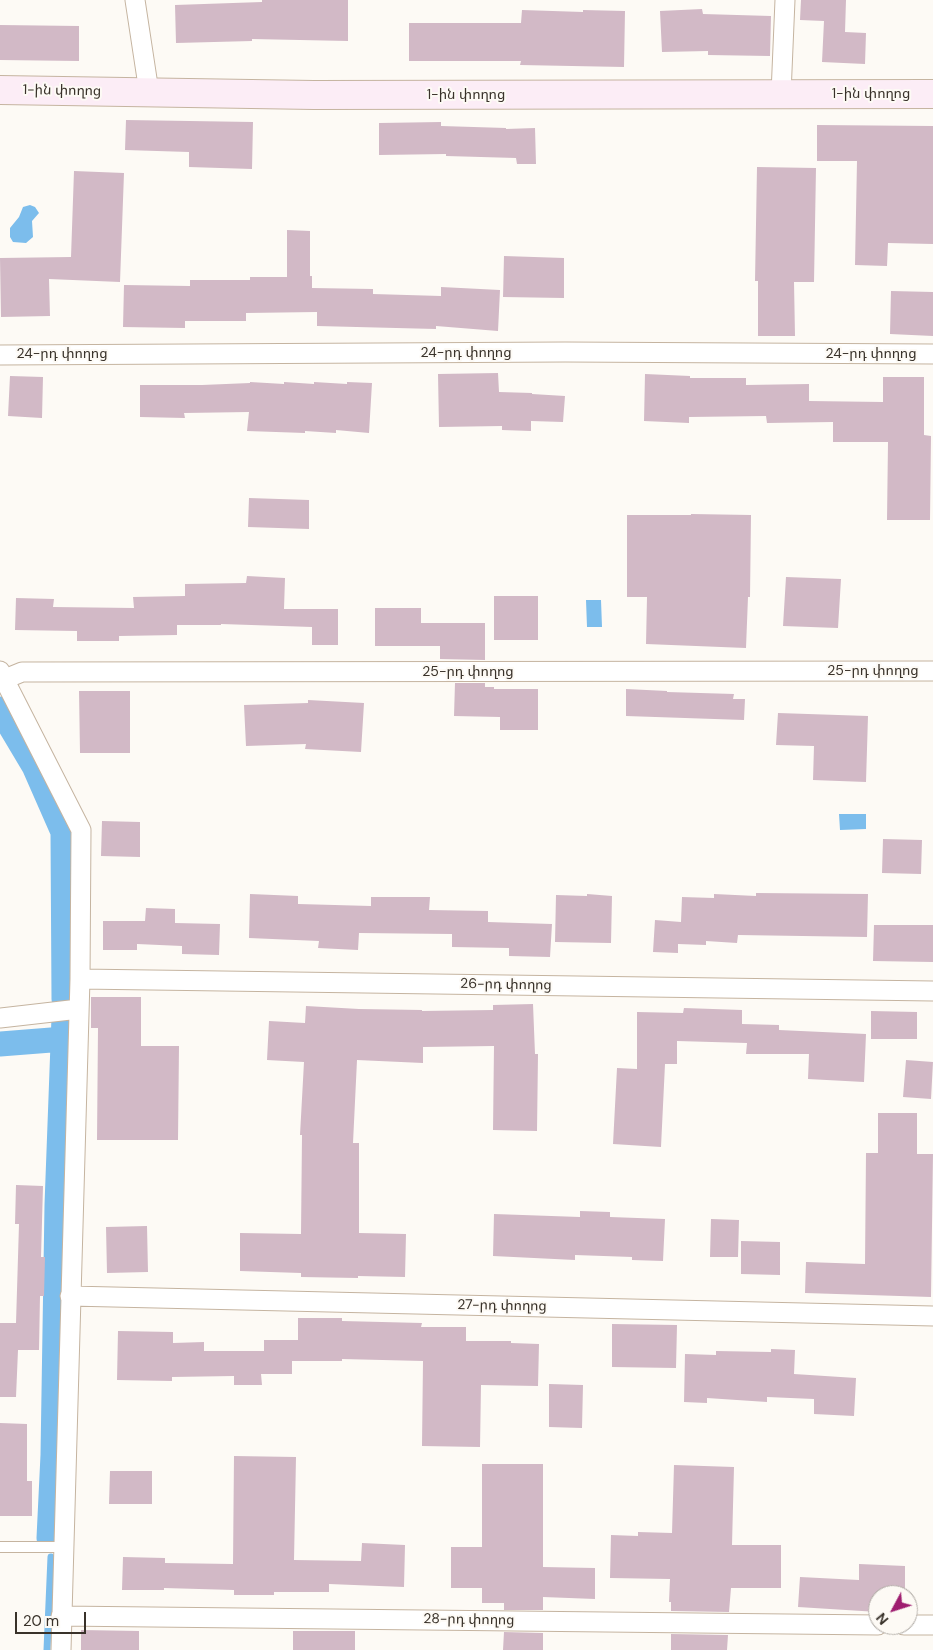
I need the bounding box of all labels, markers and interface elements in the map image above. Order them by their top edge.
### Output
street label: 1-ին փողոց [23,82,101,100]
street label: 1-ին փողոց [832,86,910,102]
street label: 1-ին փողոց [427,87,505,103]
street label: 24-րդ փողոց [420,345,512,361]
street label: 24-րդ փողոց [16,346,108,362]
street label: 24-րդ փողոց [825,346,917,362]
street label: 25-րդ փողոց [827,663,919,679]
street label: 25-րդ փողոց [422,664,514,680]
street label: 26-րդ փողոց [460,976,552,994]
street label: 27-րդ փողոց [457,1297,547,1315]
north arrow [868,1585,918,1635]
scale bar [18,1602,89,1634]
text: N [872,1609,892,1629]
text: 20 m [23,1611,59,1631]
street label: 28-րդ փողոց [423,1611,515,1629]

